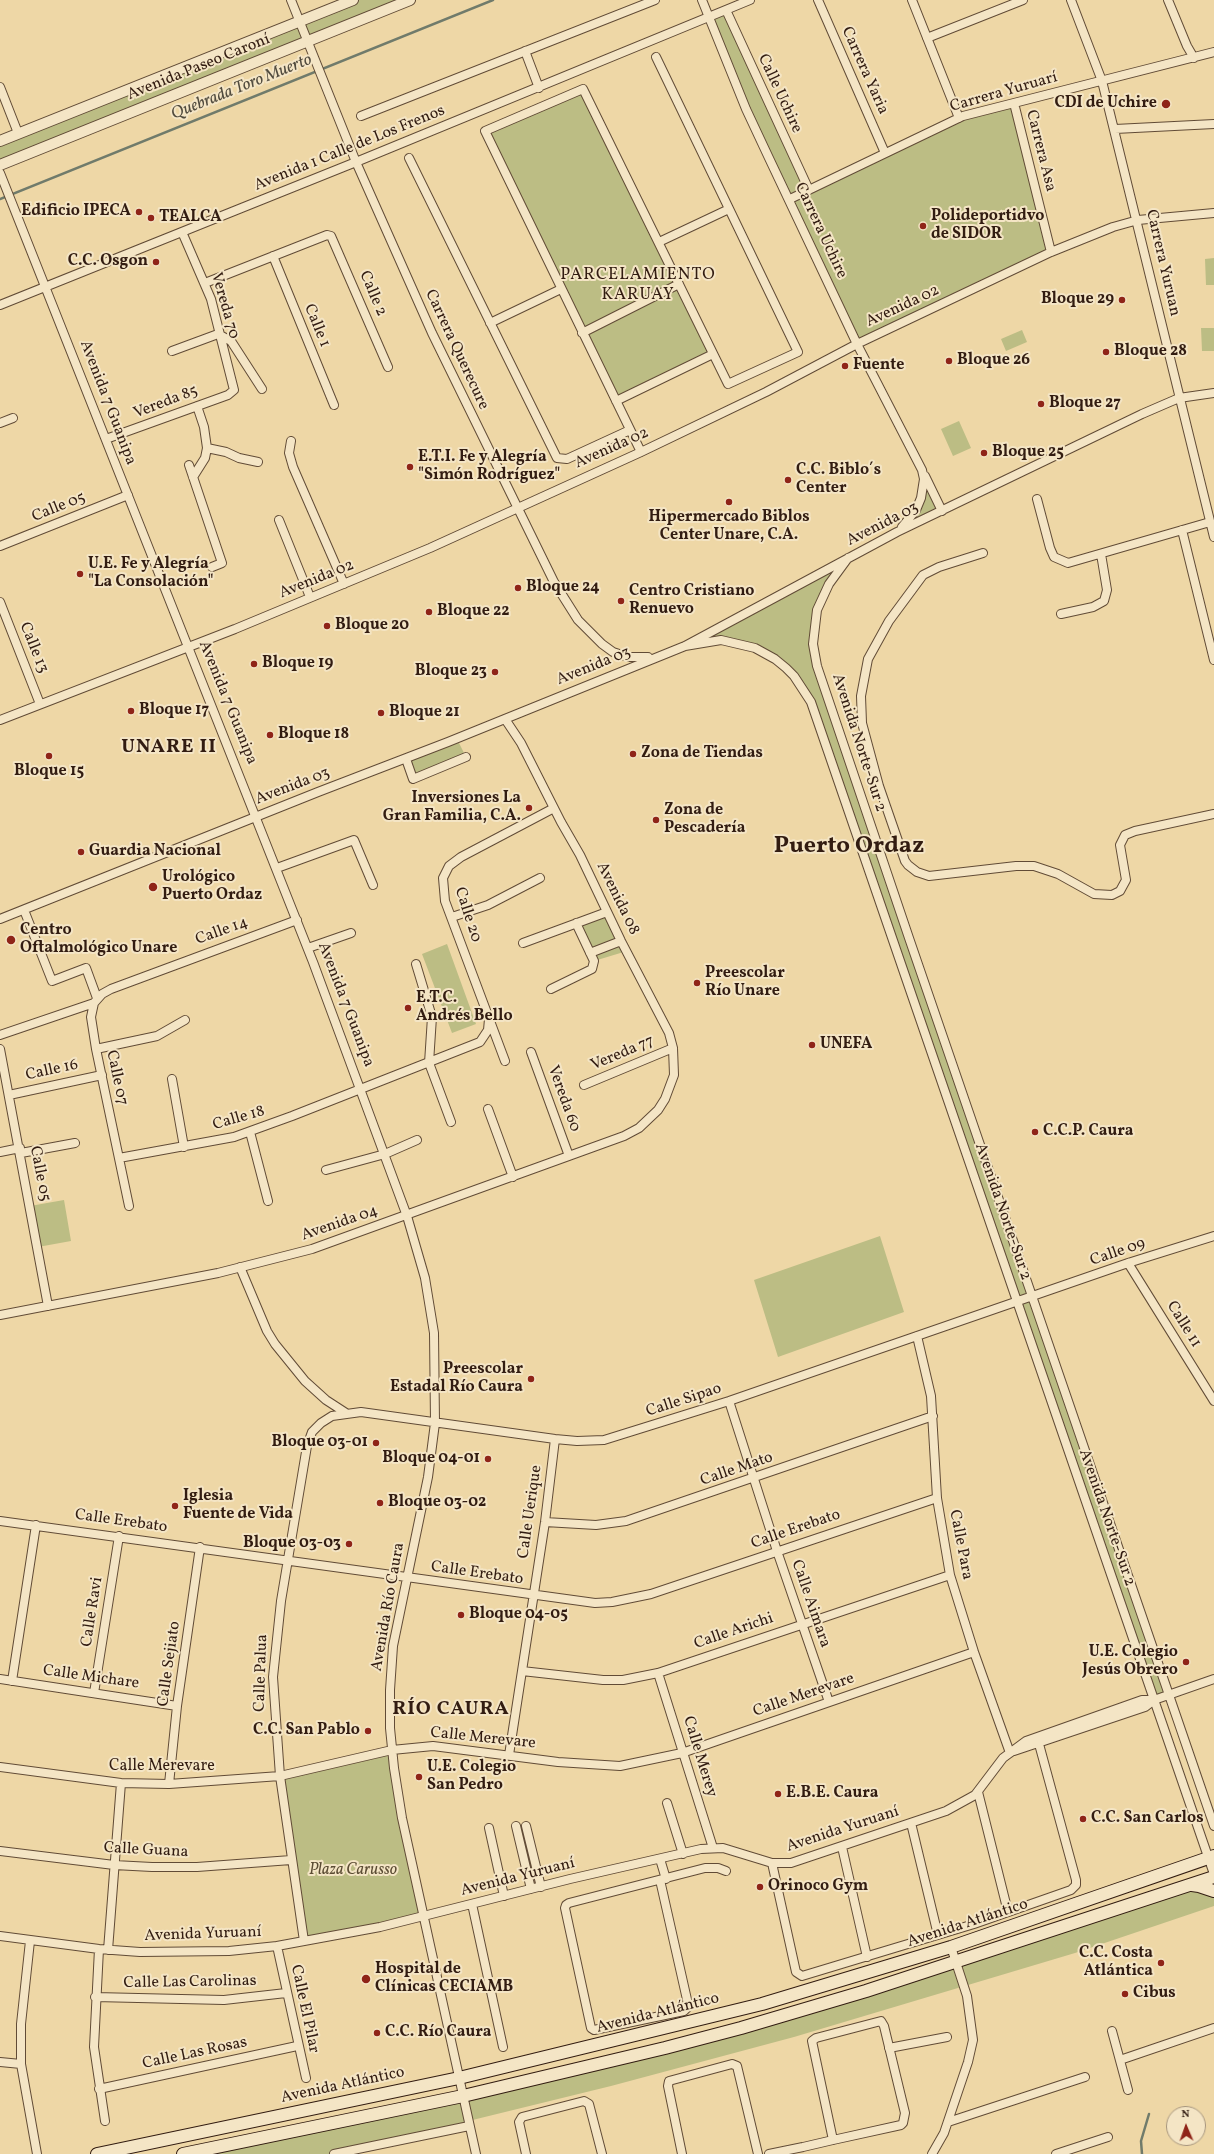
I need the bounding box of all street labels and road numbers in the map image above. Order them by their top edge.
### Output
street label: Carrera Yaria [836,24,892,118]
street label: Avenida Paseo Caroní [125,31,273,105]
street label: Calle Uchire [752,51,806,137]
street label: Carrera Yuruarí [948,69,1060,117]
street label: Avenida 1 Calle de Los Frenos [252,102,448,196]
street label: Carrera Asa [1021,108,1059,194]
street label: Carrera Uchire [789,180,851,282]
street label: Carrera Yuruan [1140,208,1184,318]
street label: Calle 2 [354,268,390,320]
street label: Vereda 70 [205,271,243,341]
street label: Avenida 02 [863,282,943,332]
street label: Carrera Querecure [420,287,492,413]
street label: Calle 1 [299,302,333,350]
street label: Avenida 7 Guanipa [74,338,140,468]
street label: Vereda 85 [131,382,201,424]
street label: Avenida 02 [572,424,652,474]
street label: Calle 05 [29,489,89,527]
street label: Avenida 03 [844,499,922,551]
street label: Avenida 02 [277,556,357,604]
street label: Calle 13 [14,620,52,676]
street label: Avenida 7 Guanipa [193,638,261,768]
street label: Avenida 03 [554,643,634,691]
street label: Avenida Norte-Sur 2 [827,672,889,814]
street label: Avenida 03 [253,764,333,810]
street label: Avenida 08 [591,860,643,938]
street label: Calle 20 [449,885,485,945]
street label: Calle 14 [193,914,251,950]
street label: Avenida 7 Guanipa [312,940,378,1070]
street label: Vereda 77 [588,1032,658,1076]
street label: Calle 07 [101,1049,131,1107]
street label: Calle 16 [24,1056,80,1086]
street label: Vereda 60 [542,1063,584,1135]
street label: Calle 18 [211,1102,267,1136]
street label: Avenida Norte-Sur 2 [969,1141,1035,1283]
street label: Calle 05 [24,1145,54,1203]
street label: Avenida 04 [299,1202,381,1246]
street label: Calle 09 [1088,1235,1148,1271]
street label: Calle 11 [1161,1298,1205,1352]
street label: Calle Sipao [644,1380,724,1422]
street label: Avenida Norte-Sur 2 [1073,1447,1139,1589]
street label: Calle Mato [698,1449,776,1491]
street label: Calle Uerique [515,1464,547,1560]
street label: Calle Erebato [74,1506,168,1538]
street label: Calle Erebato [749,1506,843,1554]
street label: Calle Para [944,1508,976,1582]
street label: Avenida Río Caura [368,1541,410,1673]
street label: Calle Erebato [430,1558,524,1590]
street label: Calle Aimara [786,1558,834,1650]
street label: Calle Ravi [78,1576,108,1648]
street label: Calle Arichi [692,1609,776,1655]
street label: Calle Sejiato [154,1620,186,1708]
street label: Calle Palua [251,1634,273,1712]
street label: Calle Michare [42,1662,140,1694]
street label: Calle Merevare [751,1670,857,1722]
street label: Calle Merey [678,1714,720,1800]
street label: Calle Merevare [429,1724,537,1754]
street label: Calle Merevare [109,1757,215,1777]
street label: Avenida Yuruaní [784,1803,902,1857]
street label: Calle Guana [103,1839,189,1863]
street label: Avenida Yuruaní [459,1855,577,1901]
street label: Avenida Atlántico [905,1895,1031,1953]
street label: Avenida Yuruaní [144,1923,262,1947]
street label: Calle El Pilar [285,1963,323,2055]
street label: Calle Las Carolinas [123,1972,257,1994]
street label: Avenida Atlántico [595,1989,721,2039]
street label: Calle Las Rosas [141,2034,249,2074]
street label: Avenida Atlántico [279,2064,407,2108]

